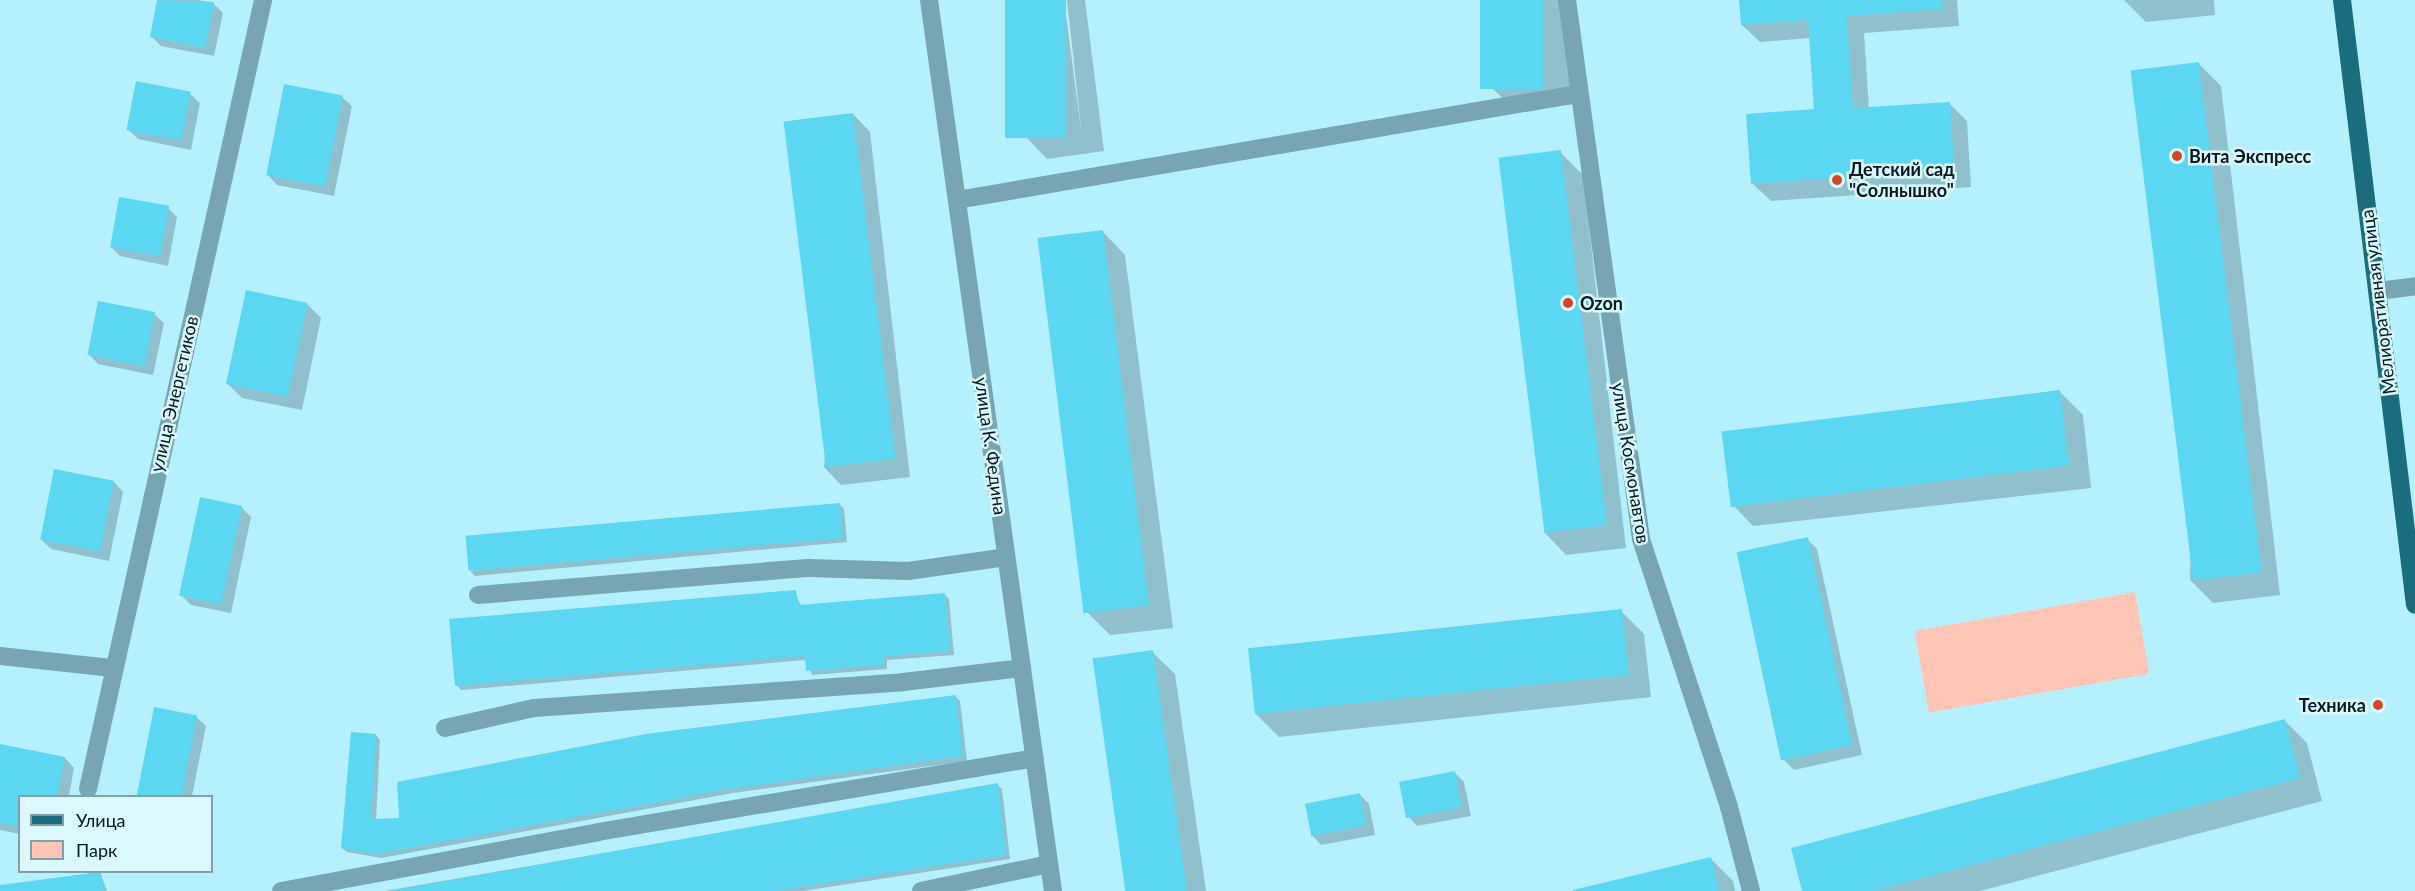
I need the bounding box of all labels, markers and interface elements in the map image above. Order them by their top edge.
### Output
place label: Вита Экспресс [2189,145,2311,167]
marker: Вита Экспресс [2170,149,2184,163]
place label: Детский сад "Солнышко" [1849,159,1955,201]
marker: Детский сад "Солнышко" [1830,173,1844,187]
street label: Мелиоративная улица [2356,208,2400,396]
place label: Ozon [1580,292,1623,314]
marker: Ozon [1561,296,1575,310]
street label: улица Энергетиков [146,314,202,474]
street label: улица К. Федина [971,376,1011,516]
street label: улица Космонавтов [1608,381,1654,545]
place label: Техника [2299,694,2366,716]
marker: Техника [2371,698,2385,712]
legend [18,795,213,873]
text: Улица [76,809,126,831]
text: Парк [76,839,117,861]

